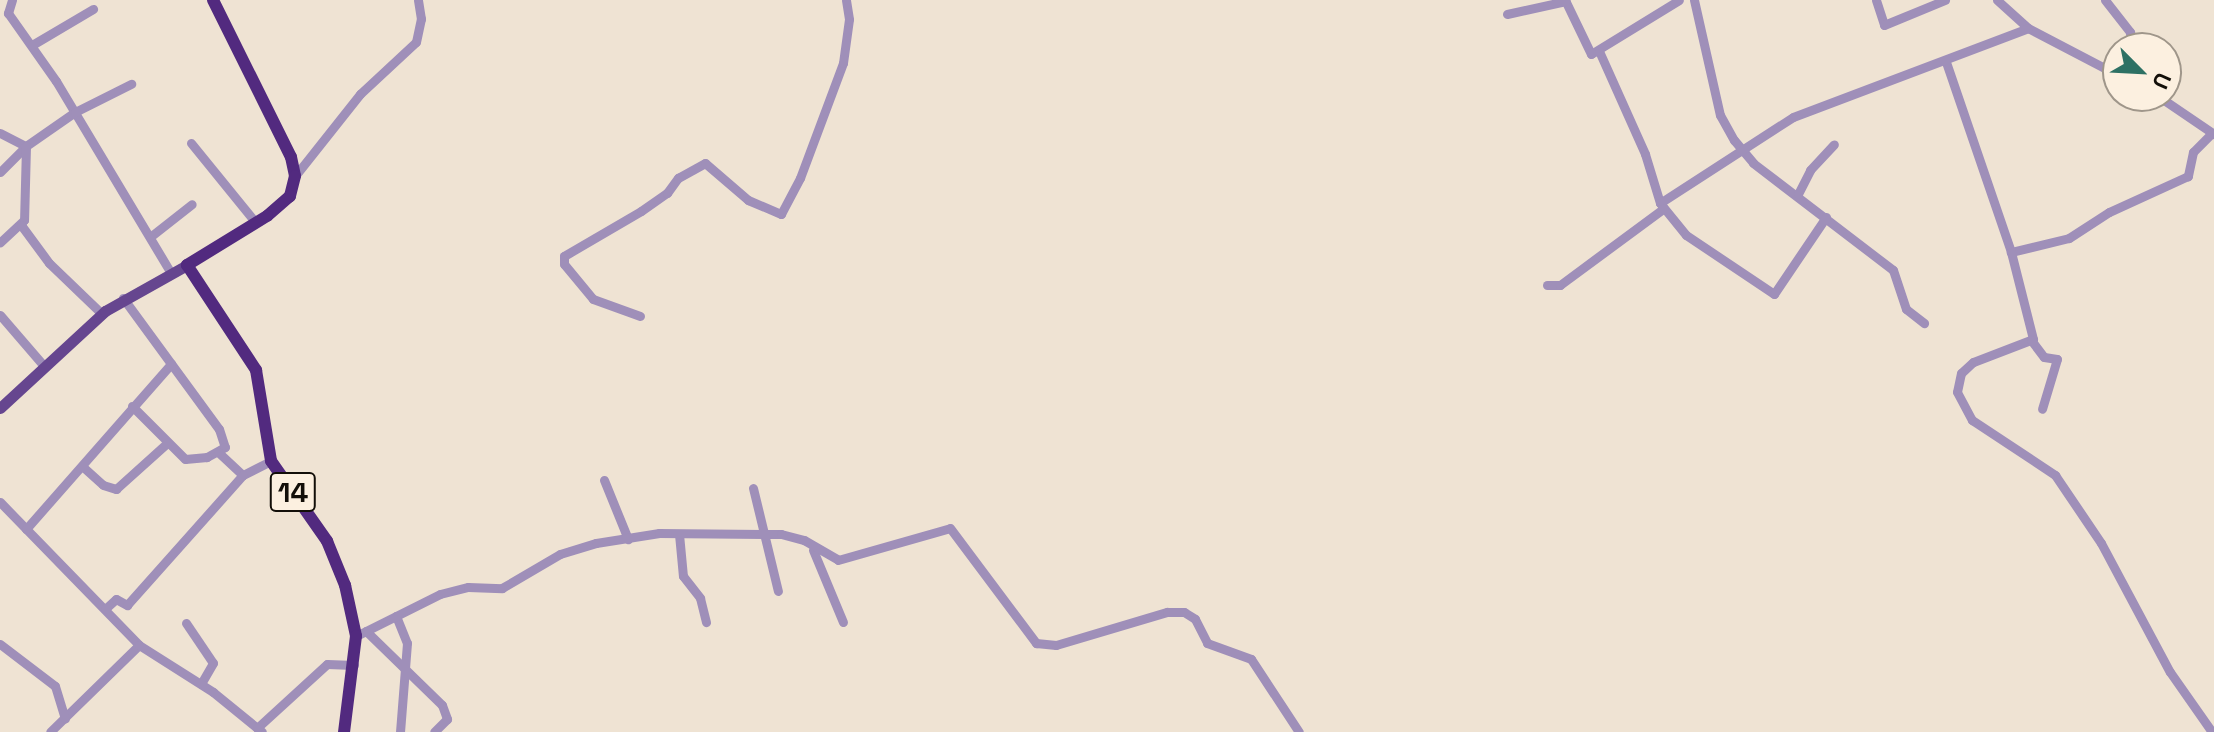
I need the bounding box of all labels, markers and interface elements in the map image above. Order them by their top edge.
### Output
north arrow [2102,32,2182,112]
text: U [2146,68,2178,93]
road number: 14 [269,468,317,516]

